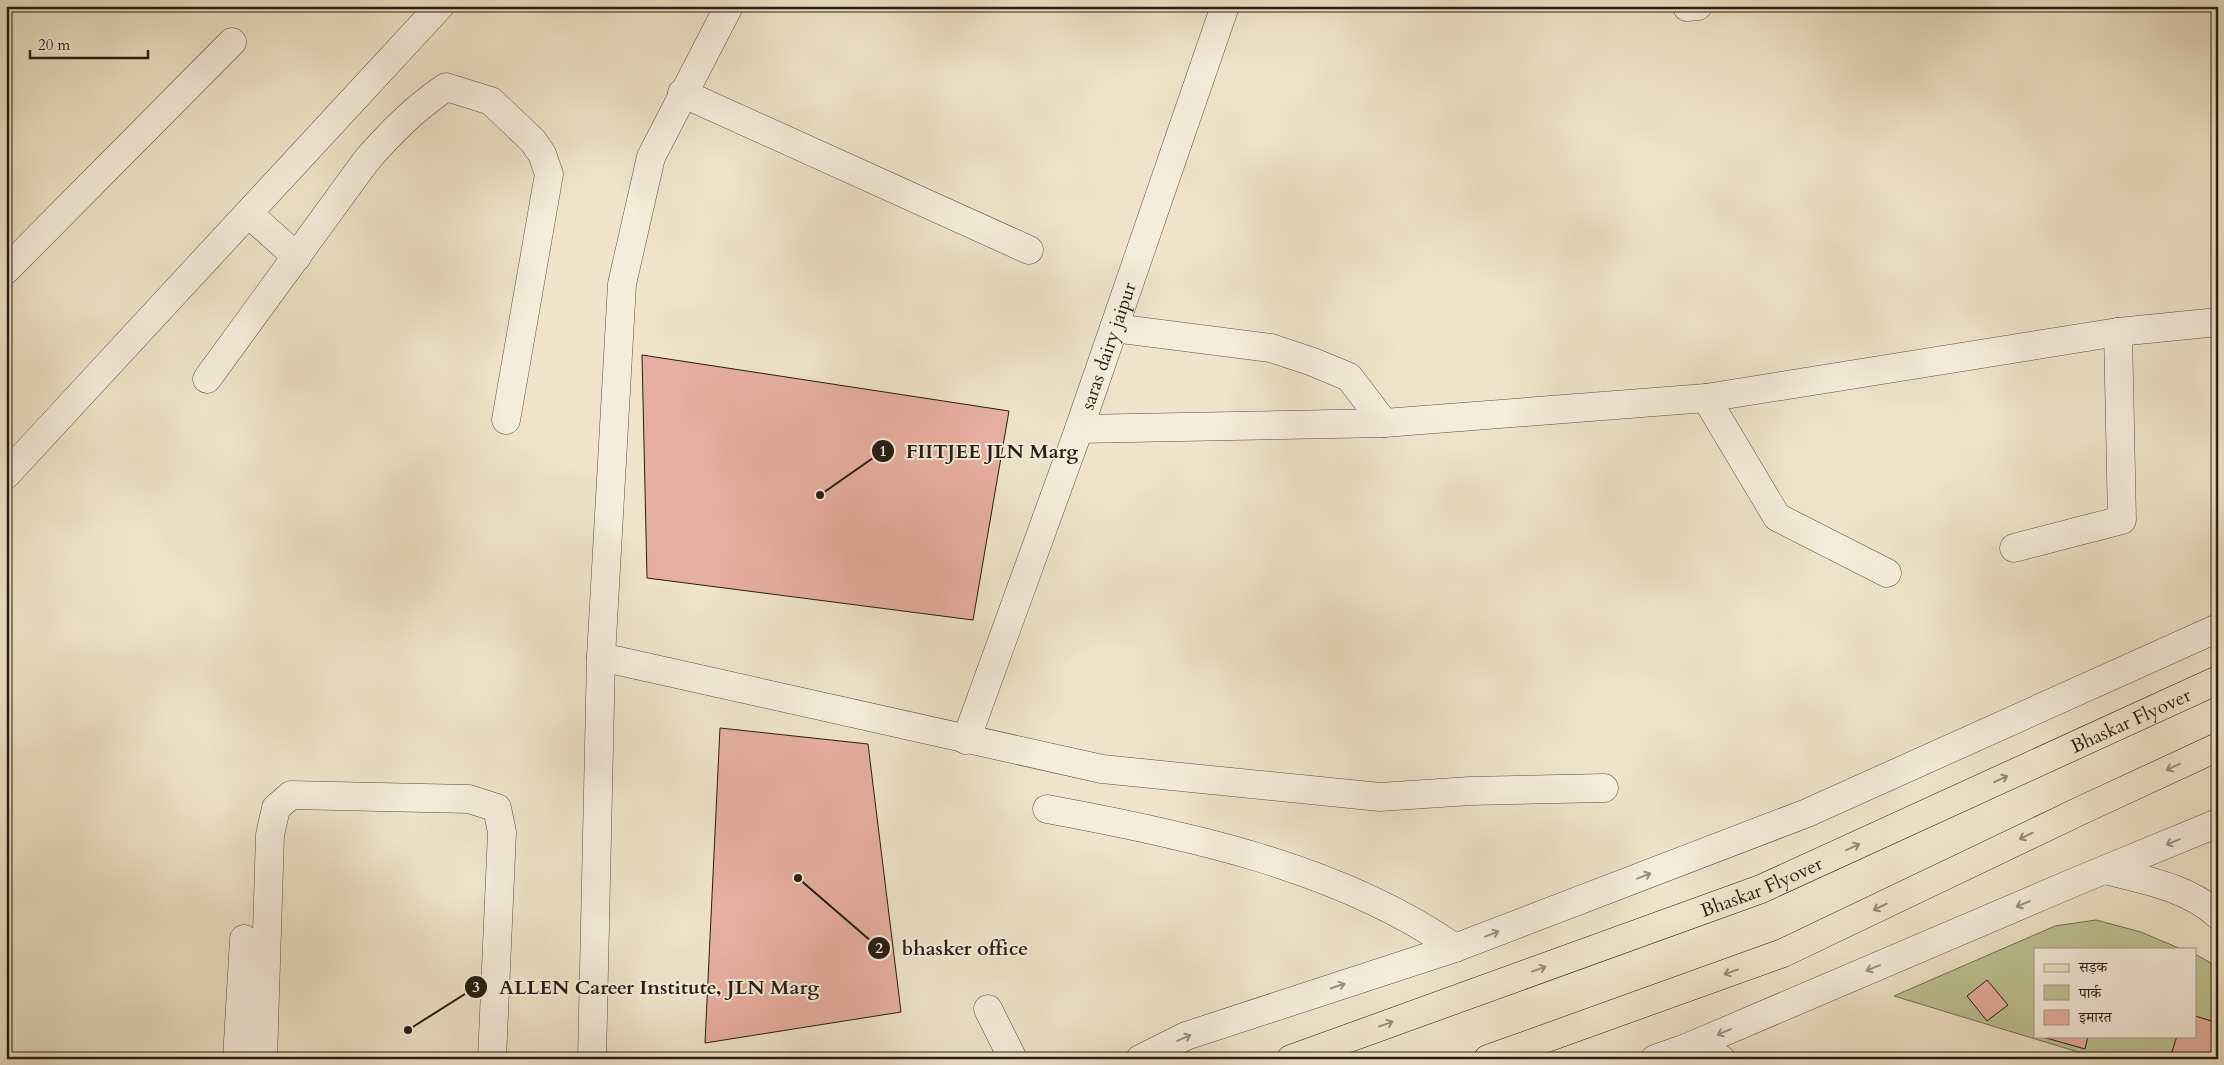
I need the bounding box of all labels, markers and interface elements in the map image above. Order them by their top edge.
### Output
scale bar [30,28,148,60]
text: 20 m [38,35,70,55]
street label: saras dairy jaipur [1075,279,1143,413]
callout: FIITJEE JLN Marg [870,433,1088,468]
text: FIITJEE JLN Marg [906,438,1078,465]
text: 1 [879,441,887,461]
street label: Bhaskar Flyover [2066,682,2195,760]
one-way arrow [2166,763,2181,773]
one-way arrow [1993,774,2008,783]
one-way arrow [2019,832,2034,841]
one-way arrow [2166,838,2181,847]
one-way arrow [1845,841,1860,851]
street label: Bhaskar Flyover [1697,851,1827,924]
one-way arrow [1636,871,1651,880]
one-way arrow [2016,900,2031,910]
one-way arrow [1873,902,1888,912]
one-way arrow [1484,929,1499,938]
callout: bhasker office [867,930,1038,965]
text: bhasker office [902,935,1028,962]
text: 2 [875,938,883,958]
legend [2034,948,2196,1038]
text: सड़क [2078,957,2108,977]
one-way arrow [1531,964,1546,973]
one-way arrow [1866,964,1881,974]
one-way arrow [1724,968,1740,977]
callout: ALLEN Career Institute, JLN Marg [464,969,829,1004]
text: ALLEN Career Institute, JLN Marg [499,974,819,1001]
text: 3 [472,977,480,997]
one-way arrow [1330,981,1345,990]
text: पार्क [2078,983,2102,1003]
text: इमारत [2078,1007,2113,1027]
one-way arrow [1378,1019,1393,1028]
one-way arrow [1717,1028,1732,1037]
one-way arrow [1176,1032,1191,1042]

